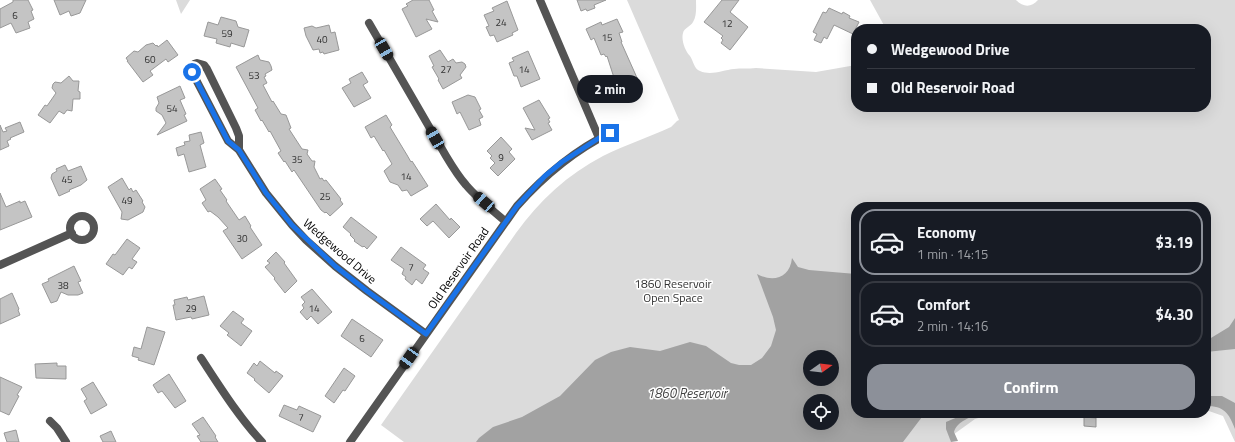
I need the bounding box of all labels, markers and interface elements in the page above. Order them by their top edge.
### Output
house number: 6 [12,8,18,23]
house number: 24 [495,15,507,30]
house number: 12 [721,16,733,31]
house number: 59 [221,26,233,41]
house number: 15 [601,30,613,45]
house number: 40 [316,32,328,47]
car [373,36,395,62]
text: Wedgewood Drive [891,38,1009,61]
house number: 60 [144,52,156,67]
house number: 27 [440,62,452,77]
house number: 14 [518,62,530,77]
route start [183,63,201,81]
house number: 53 [248,68,260,83]
callout: 2 min [577,75,643,103]
text: Old Reservoir Road [891,76,1015,99]
text: 2 min [594,79,626,99]
house number: 54 [166,101,178,116]
route end [601,124,619,142]
car [424,125,446,151]
house number: 9 [498,150,504,165]
house number: 35 [291,152,303,167]
house number: 14 [400,169,412,184]
house number: 45 [61,172,73,187]
house number: 25 [319,189,331,204]
car [471,190,497,214]
house number: 49 [121,193,133,208]
street label: Wedgewood Drive [299,214,381,288]
text: Economy [917,221,976,244]
street label: Old Reservoir Road [423,223,493,313]
icon: car [869,224,905,260]
house number: 30 [236,231,248,246]
text: $3.19 [1156,231,1193,254]
text: 1 min · 14:15 [917,244,988,264]
house number: 7 [408,260,414,275]
park label: 1860 Reservoir Open Space [634,274,712,307]
house number: 38 [57,278,69,293]
text: Comfort [917,293,970,316]
icon: car [869,296,905,332]
house number: 29 [185,301,197,316]
house number: 14 [308,301,320,316]
text: $4.30 [1156,303,1193,326]
text: 2 min · 14:16 [917,316,988,336]
house number: 6 [359,331,365,346]
car [397,345,421,371]
north arrow [803,350,839,386]
map controls [803,350,839,430]
button: Confirm [867,364,1195,410]
water label: 1860 Reservoir [647,383,729,403]
button: locate [803,394,839,430]
house number: 7 [298,410,304,425]

